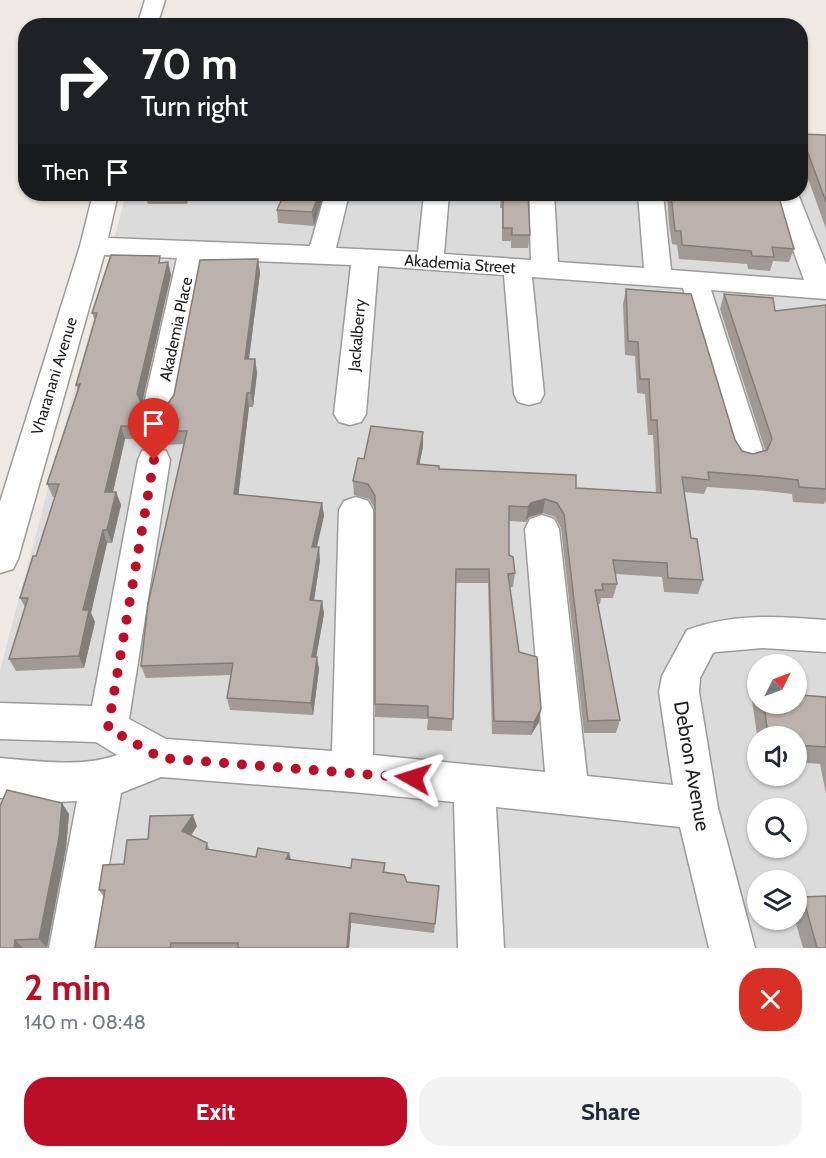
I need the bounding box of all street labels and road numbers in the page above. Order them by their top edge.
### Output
street label: Akademia Street [404,251,517,277]
street label: Akademia Place [156,275,196,383]
street label: Jackalberry [344,298,370,373]
street label: Vharanani Avenue [27,315,81,437]
street label: Debron Avenue [669,699,715,833]

